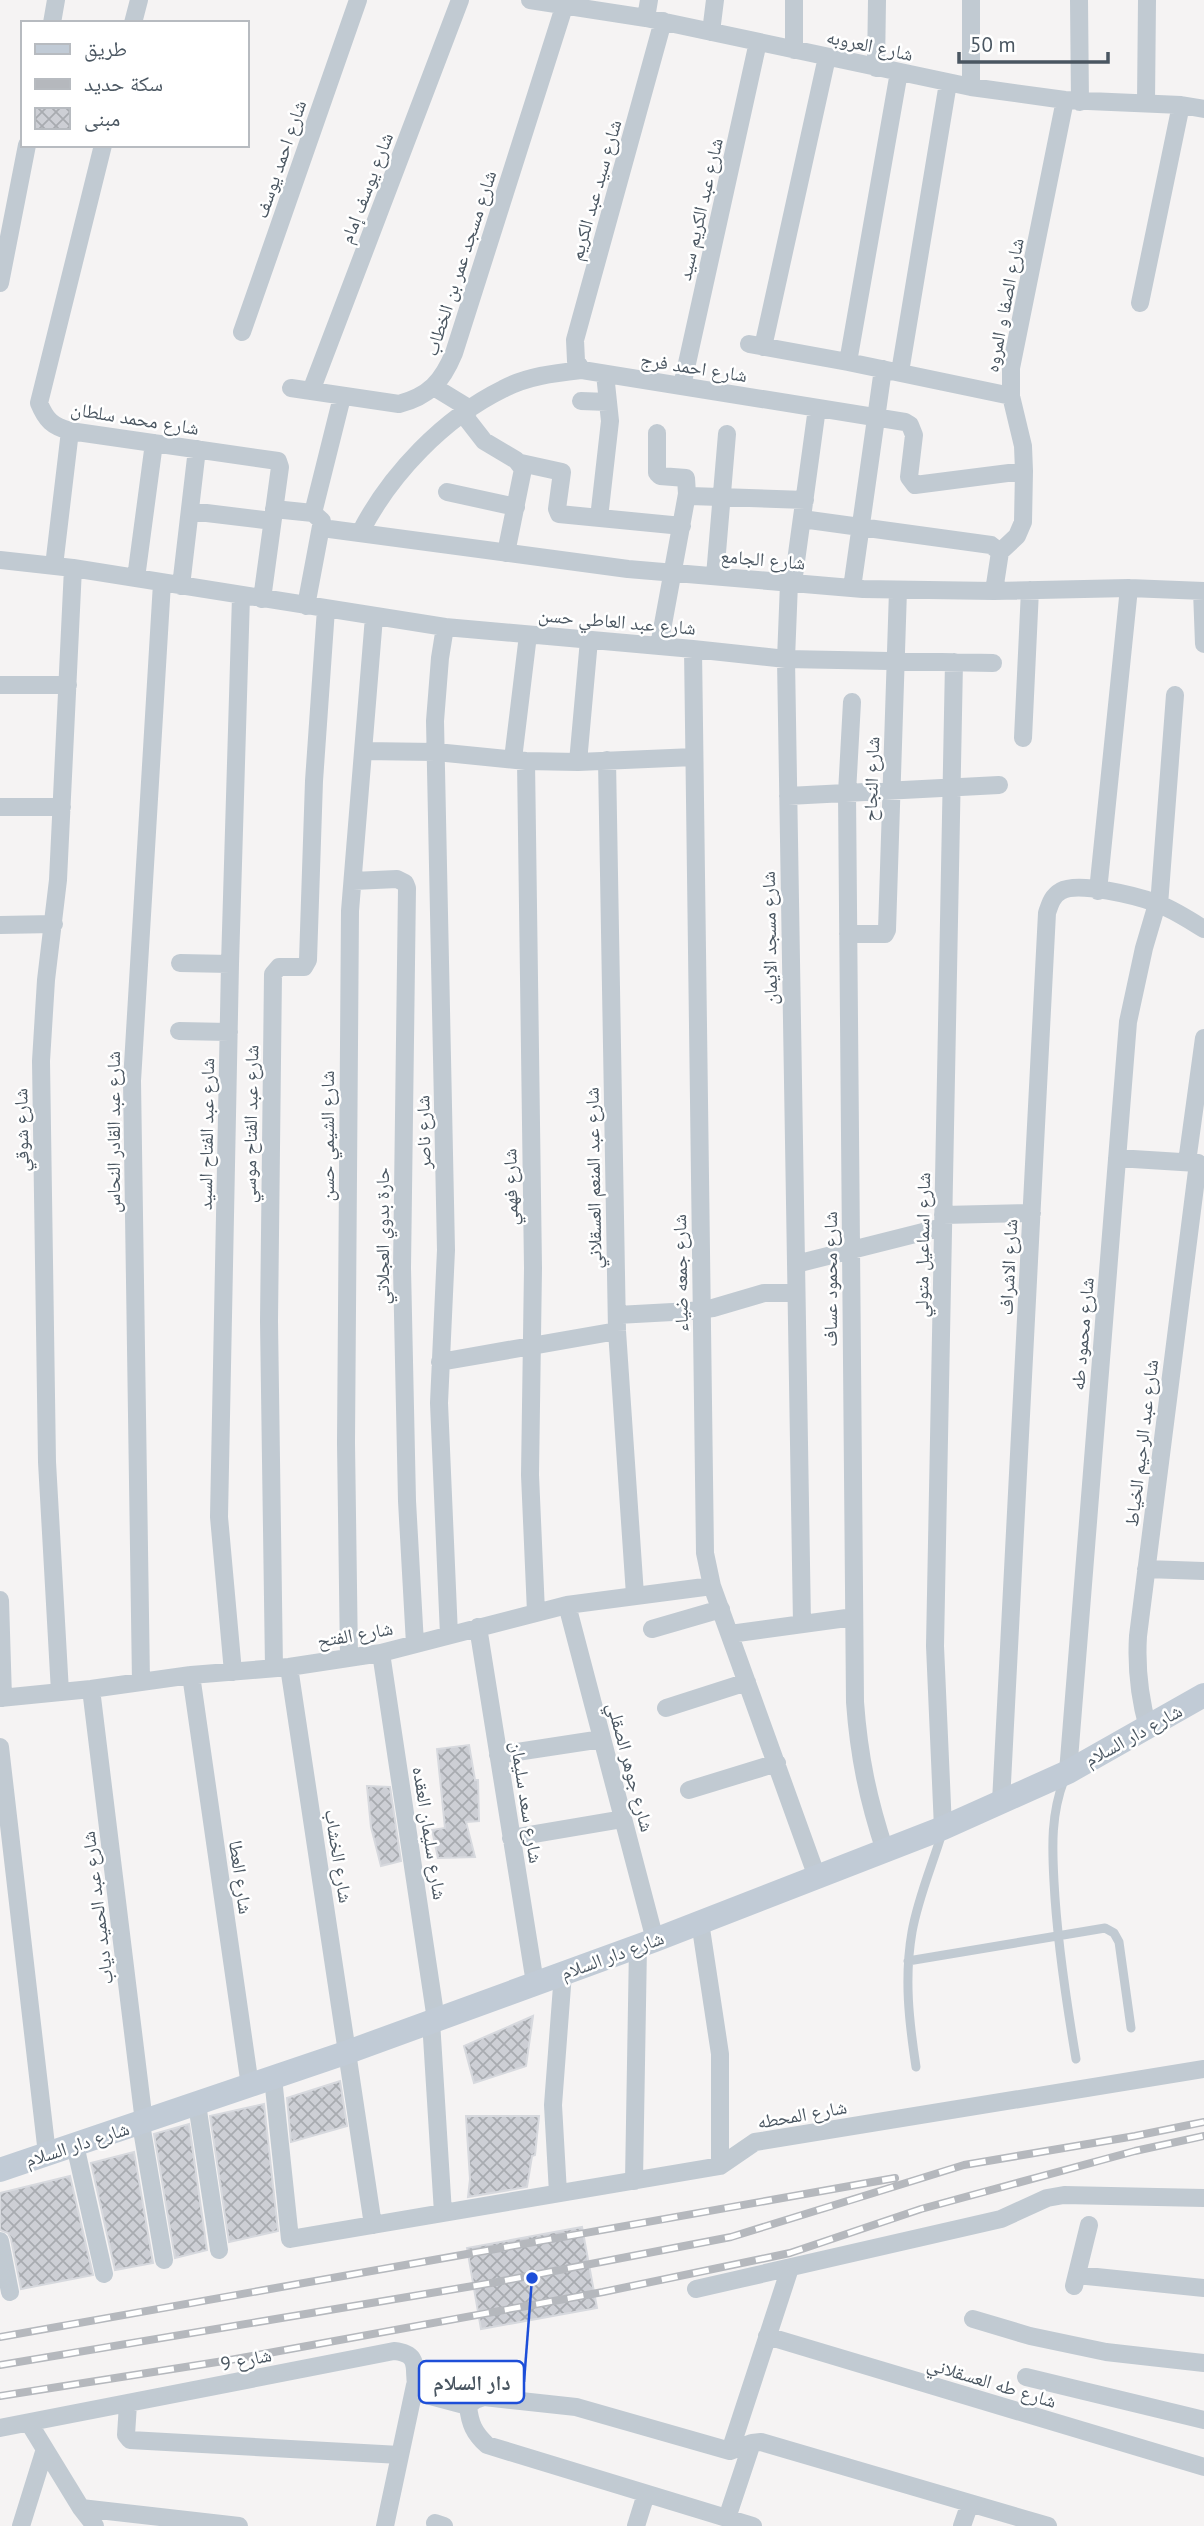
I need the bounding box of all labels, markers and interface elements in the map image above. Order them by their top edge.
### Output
legend [21,21,248,147]
scale bar [959,21,1108,65]
street label: شارع العروبه [824,24,916,66]
text: 50 m [970,31,1016,58]
text: طريق [84,35,127,62]
text: سكة حديد [84,70,163,97]
street label: شارع احمد يوسف [249,97,311,221]
text: مبنى [84,105,120,132]
street label: شارع سيد عبد الكريم [563,117,628,263]
street label: شارع يوسف إمام [334,129,400,248]
street label: شارع عبد الكريم سيد [672,135,729,283]
street label: شارع مسجد عمر بن الخطاب [419,167,501,359]
street label: شارع الصفا و المروه [979,236,1029,374]
street label: شارع احمد فرج [639,347,749,387]
street label: شارع محمد سلطان [69,396,201,440]
street label: شارع الجامع [720,543,806,576]
street label: شارع عبد العاطي حسن [537,602,697,644]
street label: شارع النجاح [858,736,884,822]
street label: شارع مسجد الايمان [756,871,782,1005]
street label: شارع عبد الفتاح موسي [237,1045,267,1203]
street label: شارع عبد القادر النحاس [101,1051,125,1213]
street label: شارع عبد الفتاح السيد [193,1058,219,1210]
street label: شارع الشيمي حسن [315,1071,343,1201]
street label: شارع عبد المنعم العسقلاني [579,1087,610,1269]
street label: شارع شوقي [8,1088,38,1172]
street label: شارع ناصر [410,1095,436,1170]
street label: شارع فهمي [497,1148,526,1226]
street label: حارة بدوي العجلاتي [370,1167,398,1305]
street label: شارع اسماعيل متولي [909,1172,939,1318]
street label: شارع محمود عساف [818,1211,842,1347]
street label: شارع جمعه ضياء [667,1214,693,1332]
street label: شارع الاشراف [993,1218,1023,1316]
street label: شارع محمود طه [1065,1277,1099,1391]
street label: شارع عبد الرحيم الخياط [1119,1358,1164,1528]
street label: شارع الفتح [315,1616,395,1653]
street label: شارع دار السلام [1080,1698,1187,1773]
street label: شارع جوهر الصقلي [599,1700,660,1835]
street label: شارع سعد سليمان [505,1739,549,1865]
street label: شارع سليمان العقده [408,1765,452,1901]
street label: شارع الخشاب [320,1807,358,1905]
street label: شارع عبد الحميد دياب [76,1830,118,1986]
street label: شارع العطا [224,1839,258,1915]
street label: شارع دار السلام [557,1925,668,1987]
street label: شارع المحطه [755,2094,849,2134]
street label: شارع دار السلام [22,2116,133,2174]
street label: شارع 9 [218,2342,274,2376]
street label: شارع طه العسقلاني [923,2351,1059,2417]
callout: دار السلام [419,2361,524,2403]
text: دار السلام [433,2369,511,2397]

